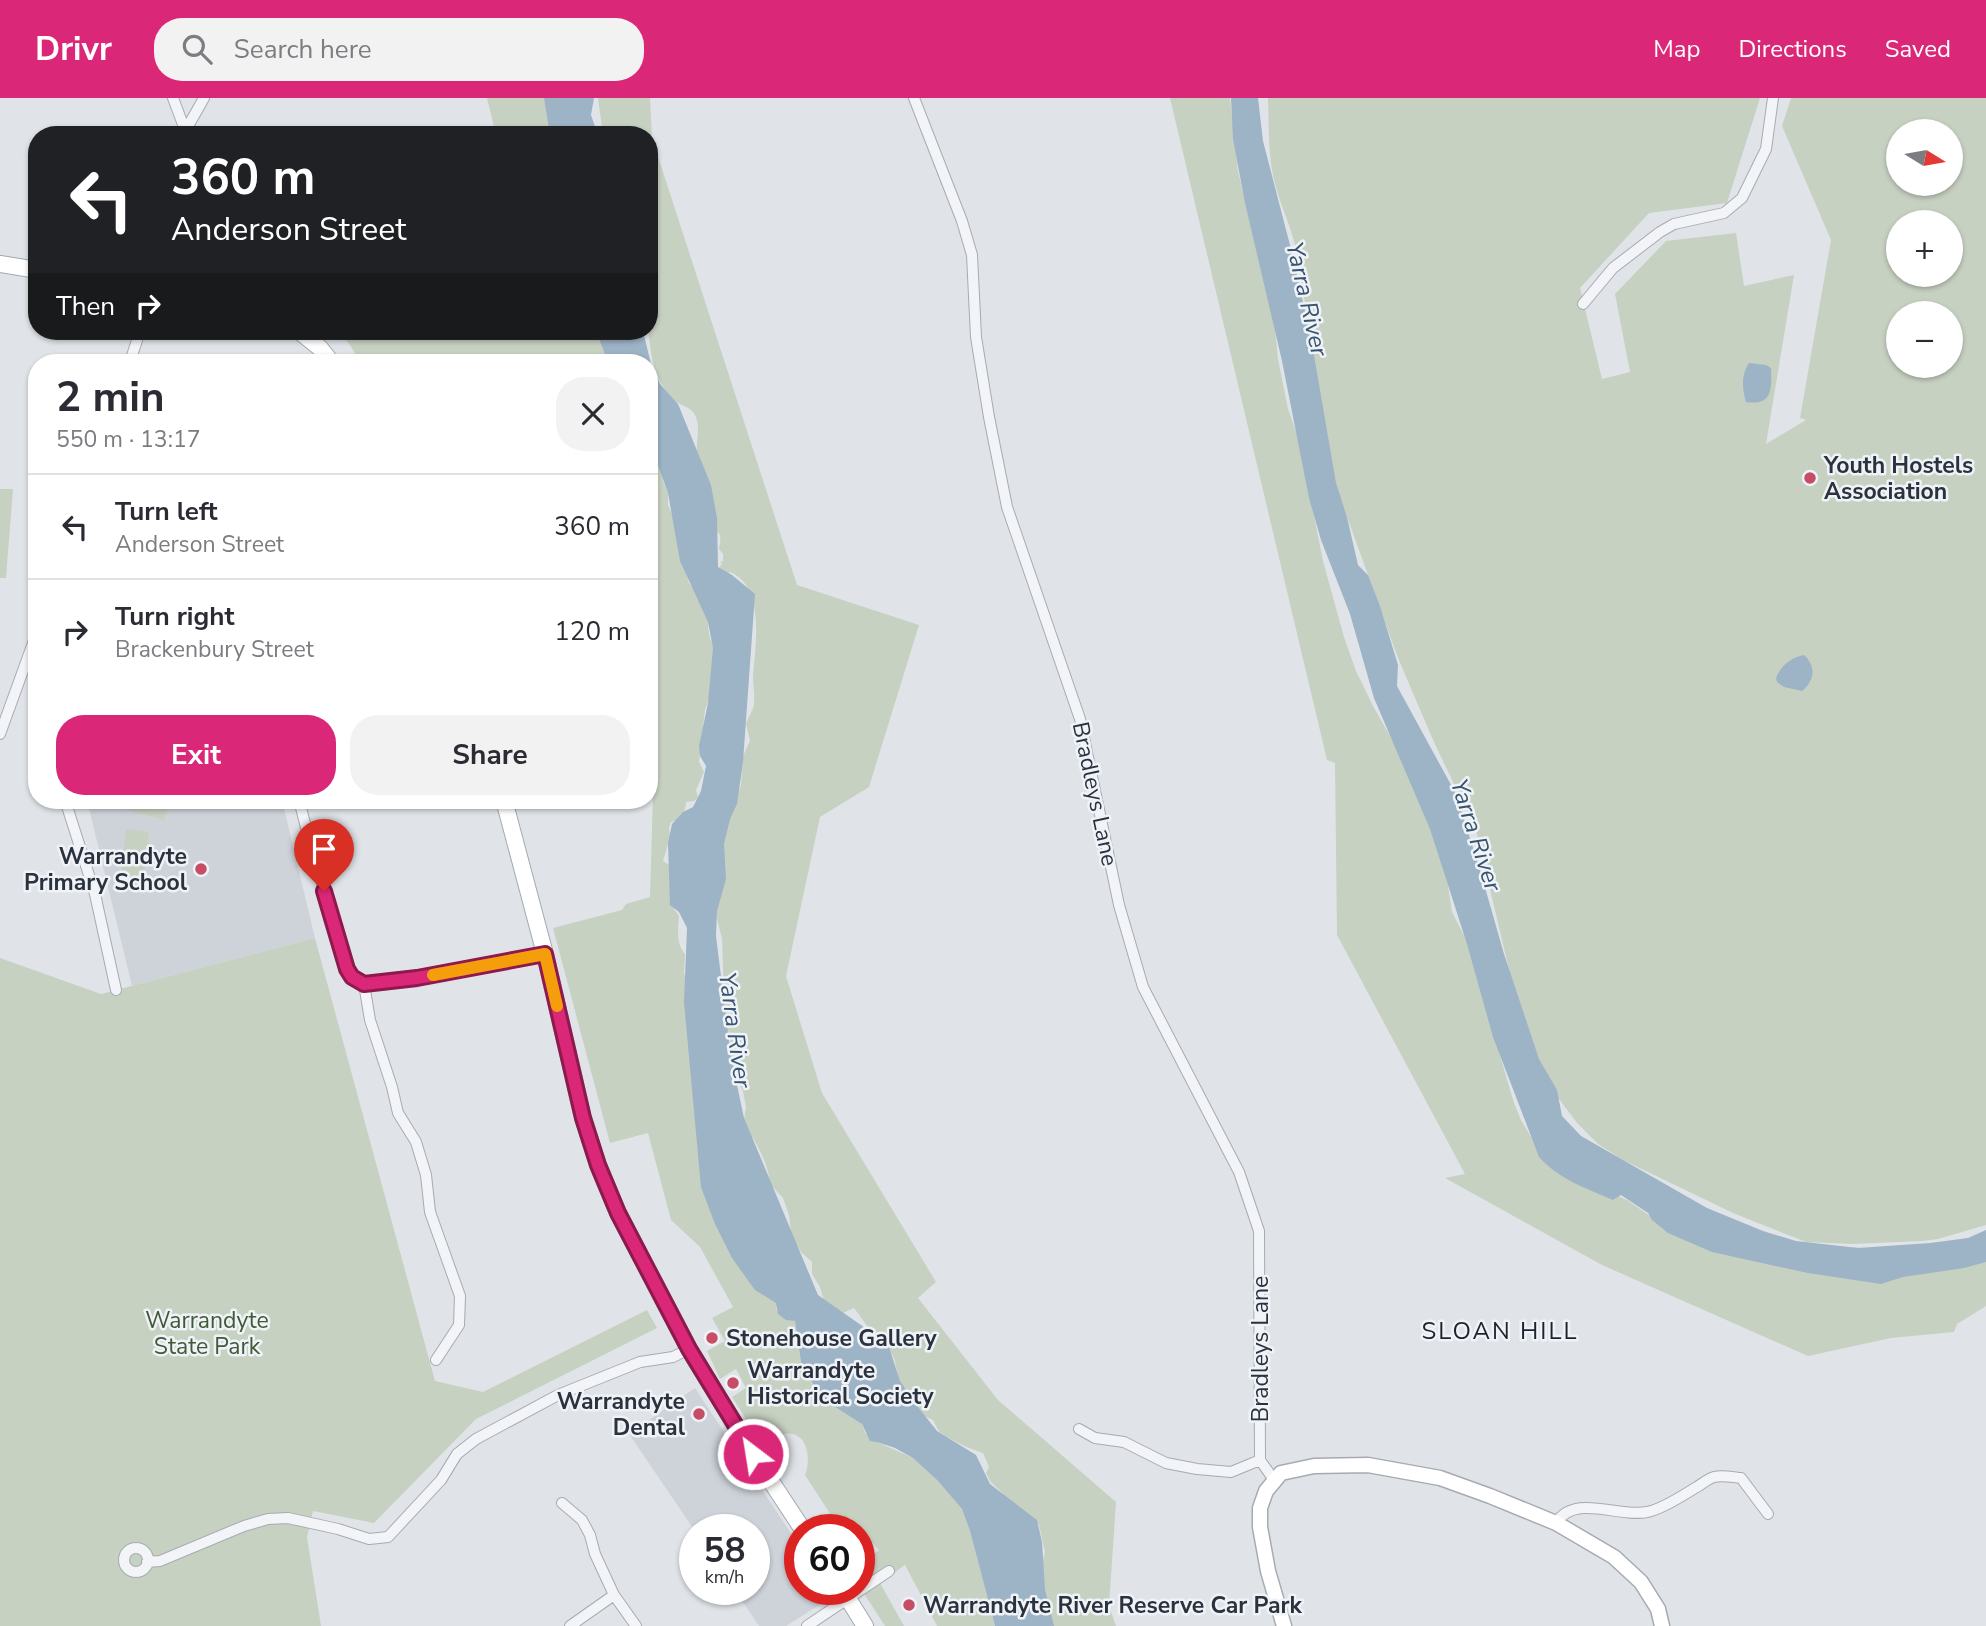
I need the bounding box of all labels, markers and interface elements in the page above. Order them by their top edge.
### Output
search box [154,18,644,81]
text: Drivr [35,27,112,72]
icon: search [178,30,216,68]
text: Search here [234,32,372,67]
text: Map [1653,33,1700,65]
text: Directions [1738,33,1847,65]
text: Saved [1885,33,1951,65]
north arrow [1886,119,1964,196]
map controls [1886,119,1963,378]
text: 360 m [171,144,315,211]
icon: left [56,154,147,245]
text: Anderson Street [171,208,406,251]
button: + [1886,210,1963,287]
water label: Yarra River [1278,239,1336,361]
icon: right [129,287,167,325]
text: Then [56,289,115,324]
button: − [1886,301,1963,378]
text: 2 min [56,369,165,426]
button: close [556,377,630,451]
text: 550 m · 13:17 [56,424,201,455]
place label: Youth Hostels Association [1823,450,1973,507]
marker: Youth Hostels Association [1802,470,1818,486]
text: Turn left [115,494,218,529]
icon: left [56,508,94,546]
text: 360 m [554,509,630,544]
text: Anderson Street [115,529,284,560]
text: Turn right [115,599,234,634]
icon: right [56,613,94,651]
text: 120 m [554,614,630,649]
text: Brackenbury Street [115,634,314,665]
button: Exit [56,715,336,795]
button: Share [350,715,630,795]
street label: Bradleys Lane [1065,719,1125,869]
water label: Yarra River [1443,775,1510,897]
pin [294,819,354,891]
icon: arrive [305,830,343,868]
place label: Warrandyte Primary School [24,841,188,898]
marker: Warrandyte Primary School [193,861,209,877]
water label: Yarra River [711,970,759,1091]
street label: Bradleys Lane [1245,1276,1276,1422]
park label: Warrandyte State Park [145,1305,269,1362]
district label: SLOAN HILL [1422,1315,1578,1347]
place label: Stonehouse Gallery [726,1323,937,1354]
marker: Stonehouse Gallery [704,1330,720,1346]
place label: Warrandyte Historical Society [747,1355,934,1412]
marker: Warrandyte Historical Society [725,1375,741,1391]
place label: Warrandyte Dental [557,1386,686,1443]
marker: Warrandyte Dental [691,1406,707,1422]
position arrow [716,1417,790,1491]
speed limit sign: 60 [784,1514,875,1605]
text: 58 [703,1527,746,1574]
text: km/h [705,1565,744,1589]
place label: Warrandyte River Reserve Car Park [923,1590,1303,1621]
marker: Warrandyte River Reserve Car Park [901,1597,917,1613]

